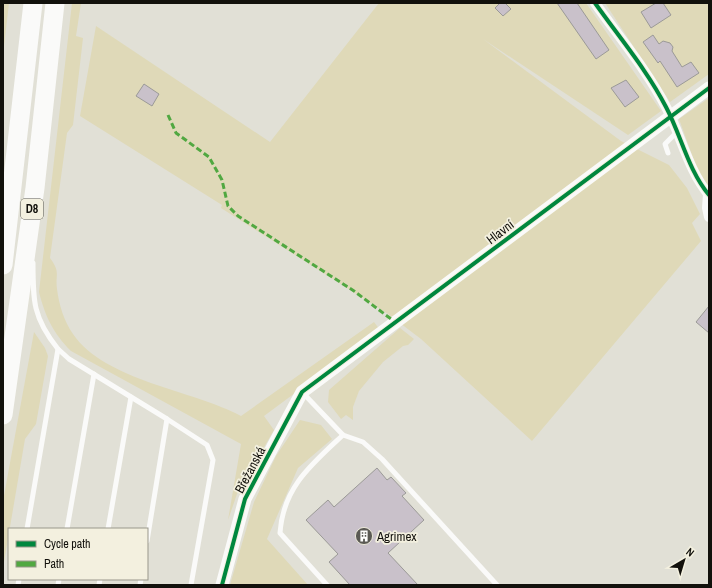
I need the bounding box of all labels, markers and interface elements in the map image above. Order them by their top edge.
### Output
road number: D8 [21,199,43,219]
street label: Hlavní [483,215,518,248]
street label: Břežanská [231,444,269,496]
building icon: Agrimex [354,526,374,546]
legend [8,528,148,580]
place label: Agrimex [376,528,417,545]
text: Cycle path [44,536,91,552]
north arrow [664,540,704,580]
text: N [683,545,697,560]
text: Path [44,556,64,572]

